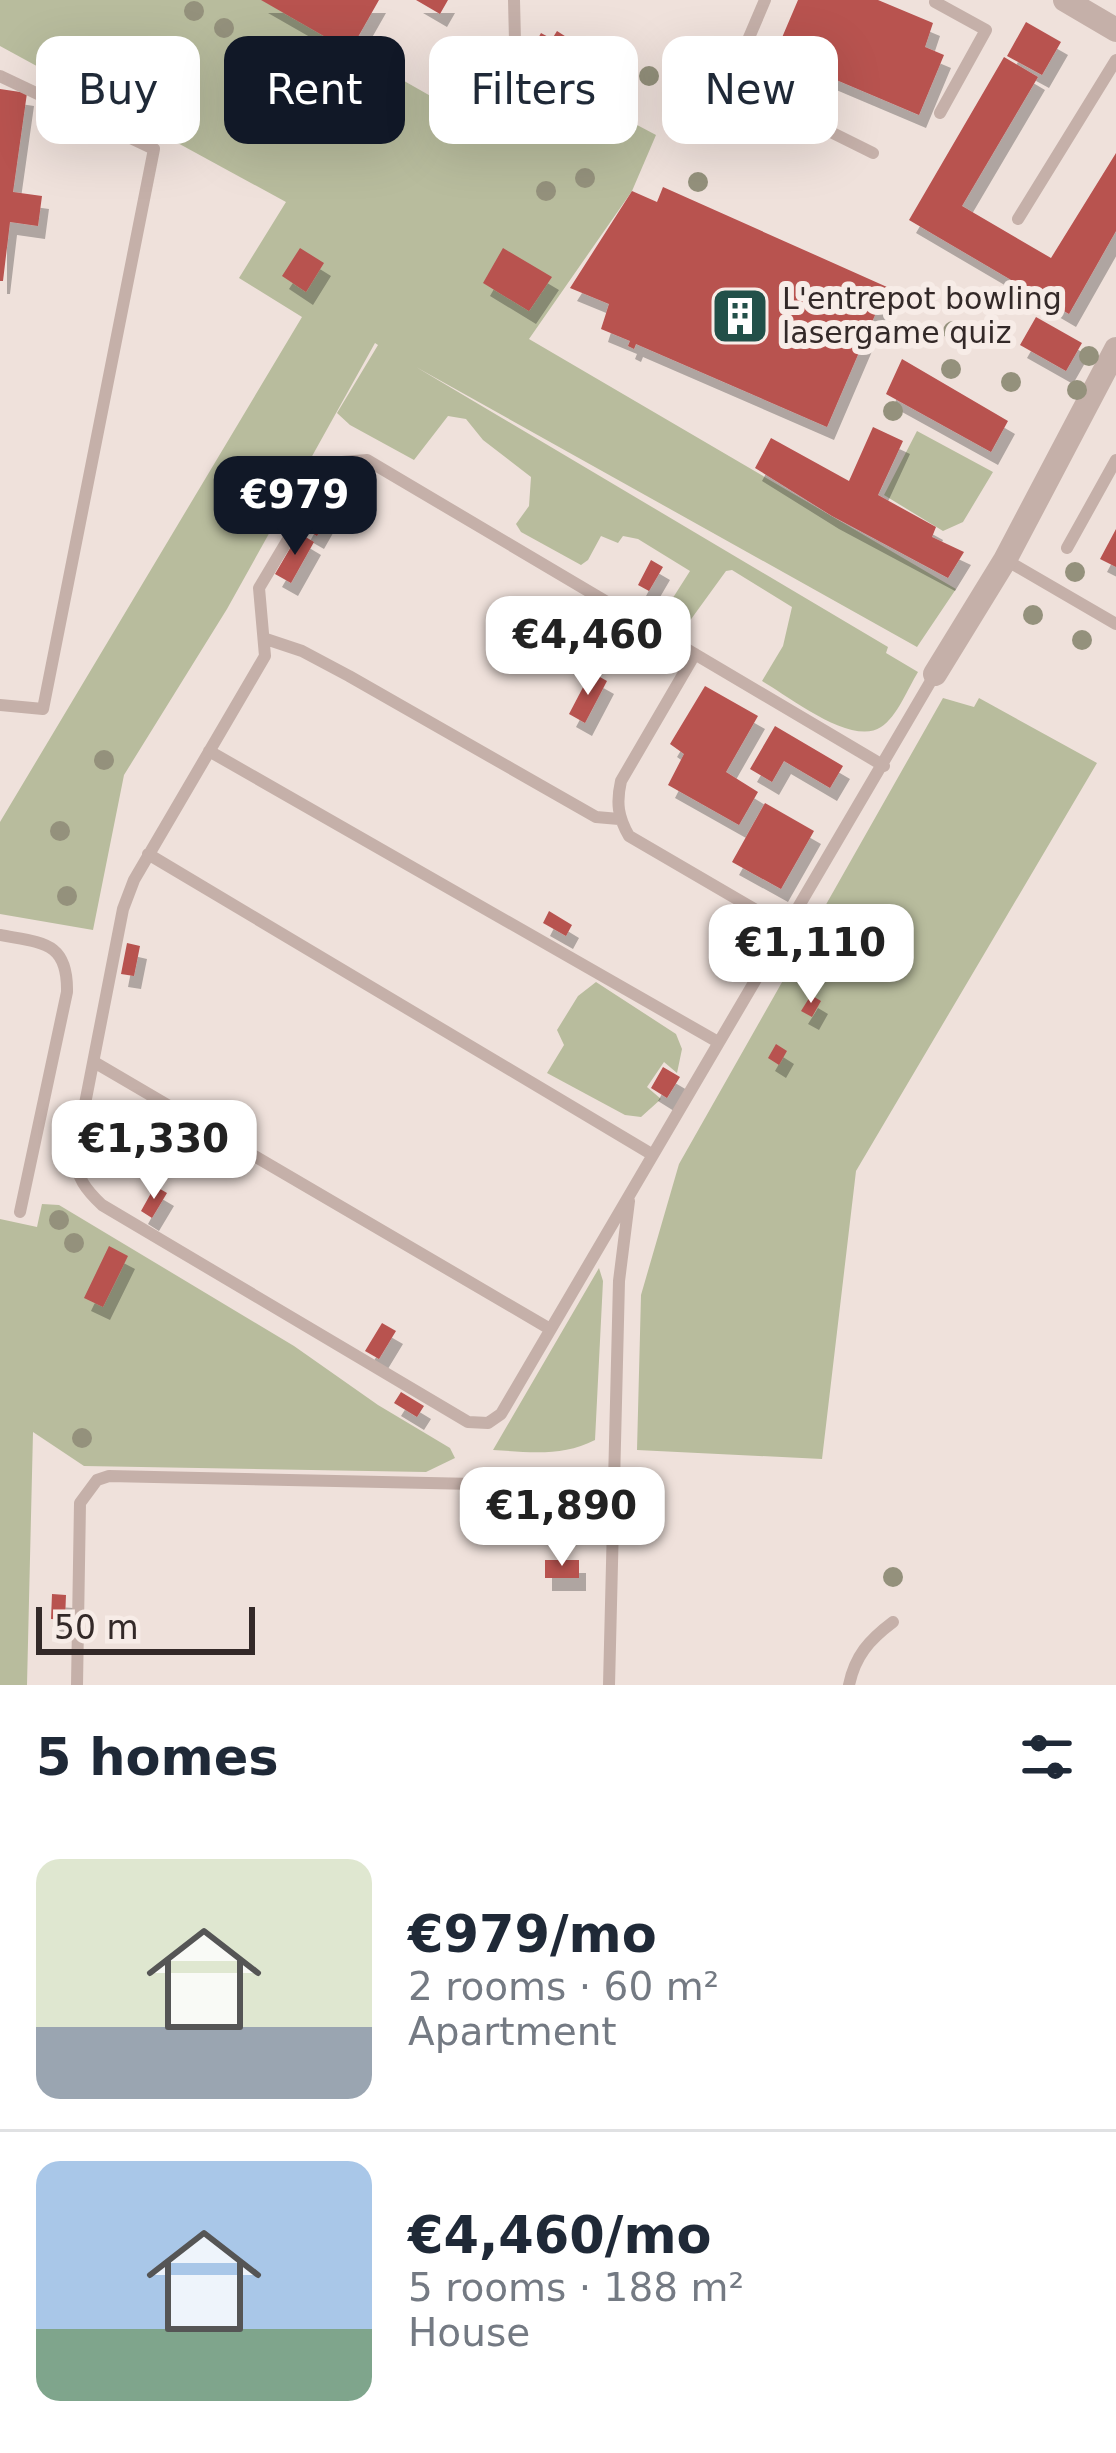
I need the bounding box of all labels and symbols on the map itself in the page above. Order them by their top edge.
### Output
place label: L'entrepot bowling lasergame quiz [782,281,1062,350]
building icon: L'entrepot bowling lasergame quiz [709,285,771,347]
pin: €979 [224,456,366,558]
pin: €4,460 [490,596,686,698]
pin: €1,110 [713,904,909,1006]
pin: €1,330 [56,1100,252,1202]
pin: €1,890 [464,1467,660,1569]
scale bar [36,1601,255,1654]

